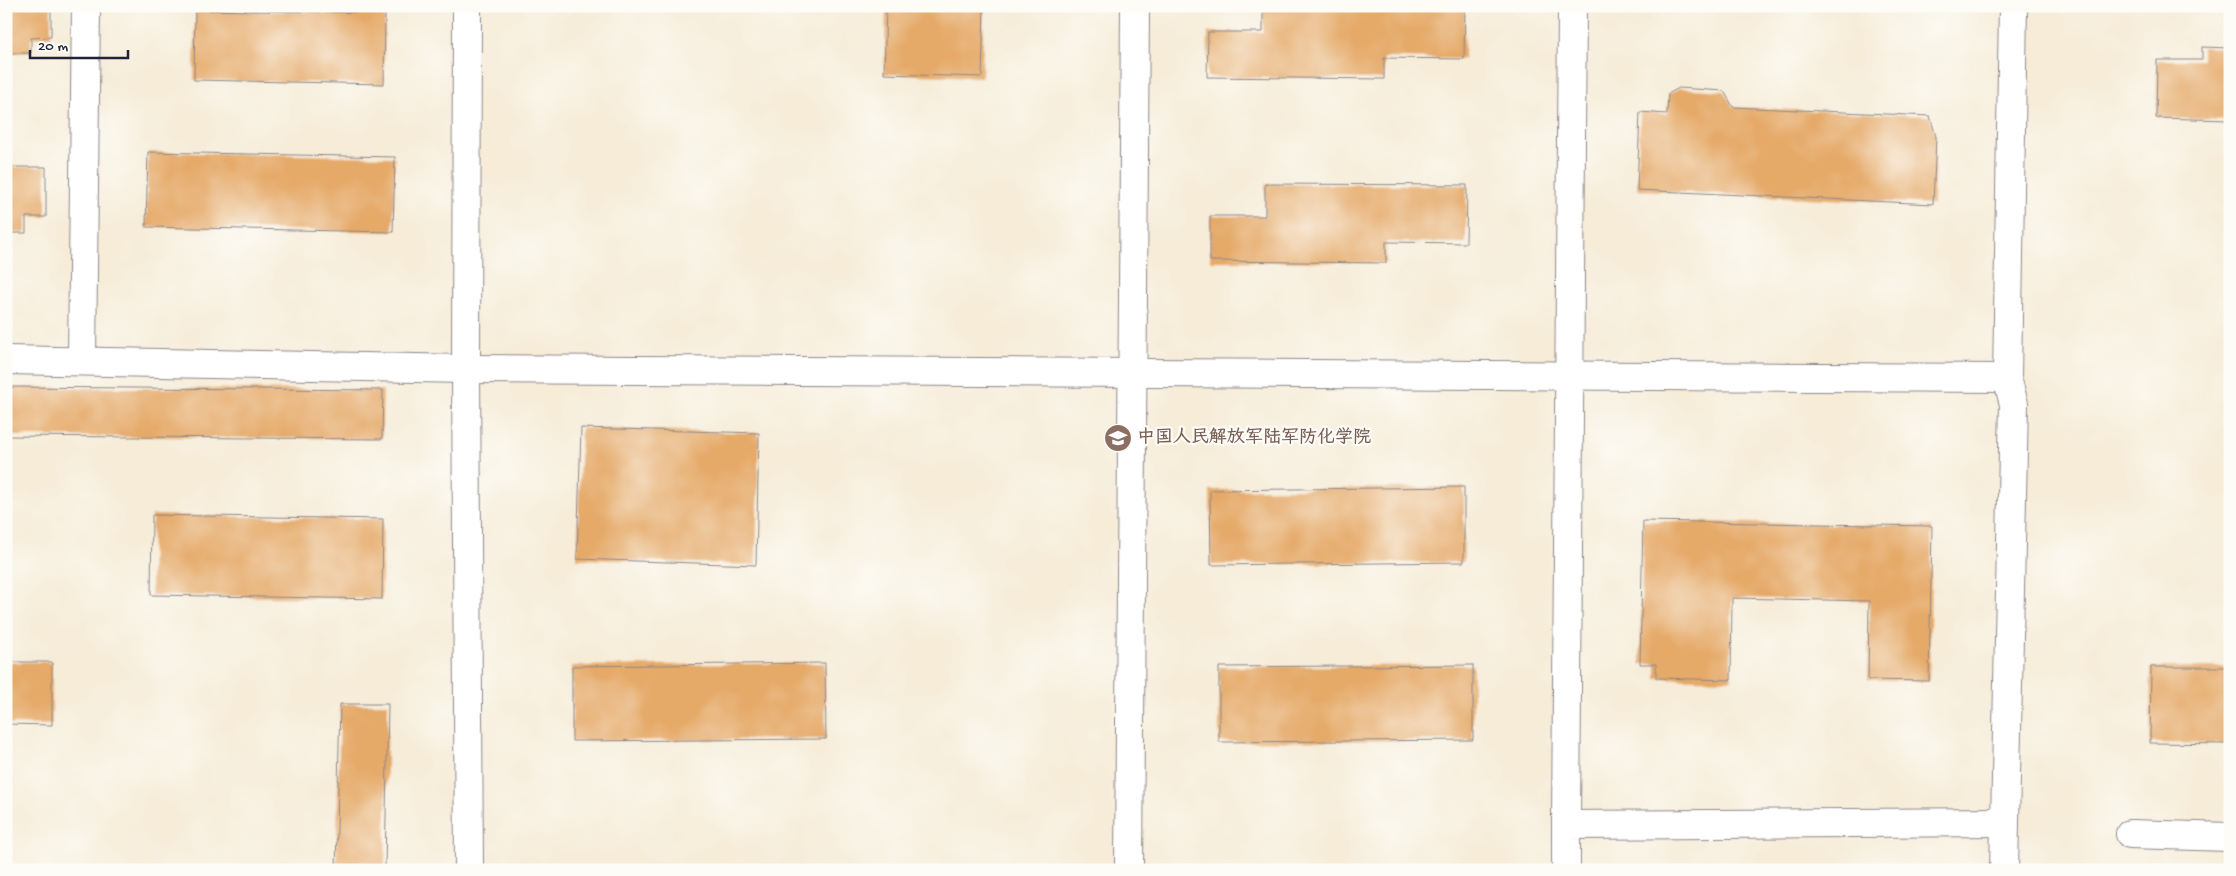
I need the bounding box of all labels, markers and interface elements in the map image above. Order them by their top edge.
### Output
scale bar [30,28,128,60]
text: 20 m [38,38,68,56]
school or university icon: 中国人民解放军陆军防化学院 [1103,423,1133,453]
place label: 中国人民解放军陆军防化学院 [1137,427,1371,449]

